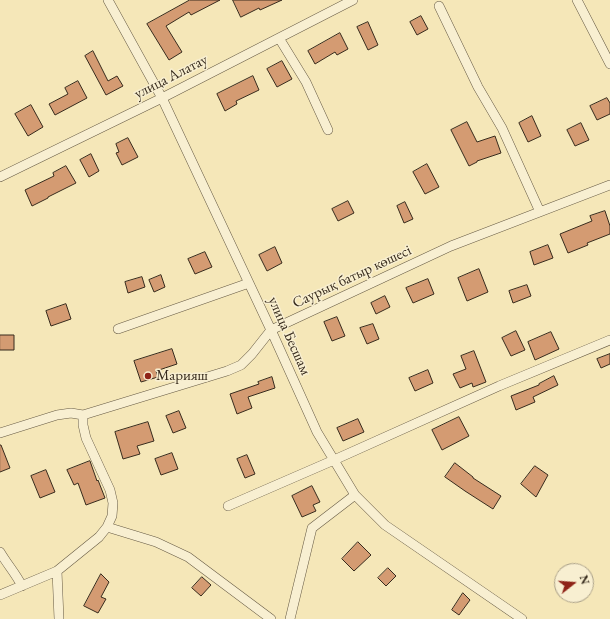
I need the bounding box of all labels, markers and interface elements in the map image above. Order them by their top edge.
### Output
street label: улица Алатау [131,51,211,103]
street label: Саурық батыр көшесі [290,242,414,312]
street label: улица Бесшам [264,294,314,378]
place label: Марияш [156,367,208,385]
marker: Марияш [143,371,153,381]
north arrow [554,563,594,603]
text: N [577,573,593,586]

